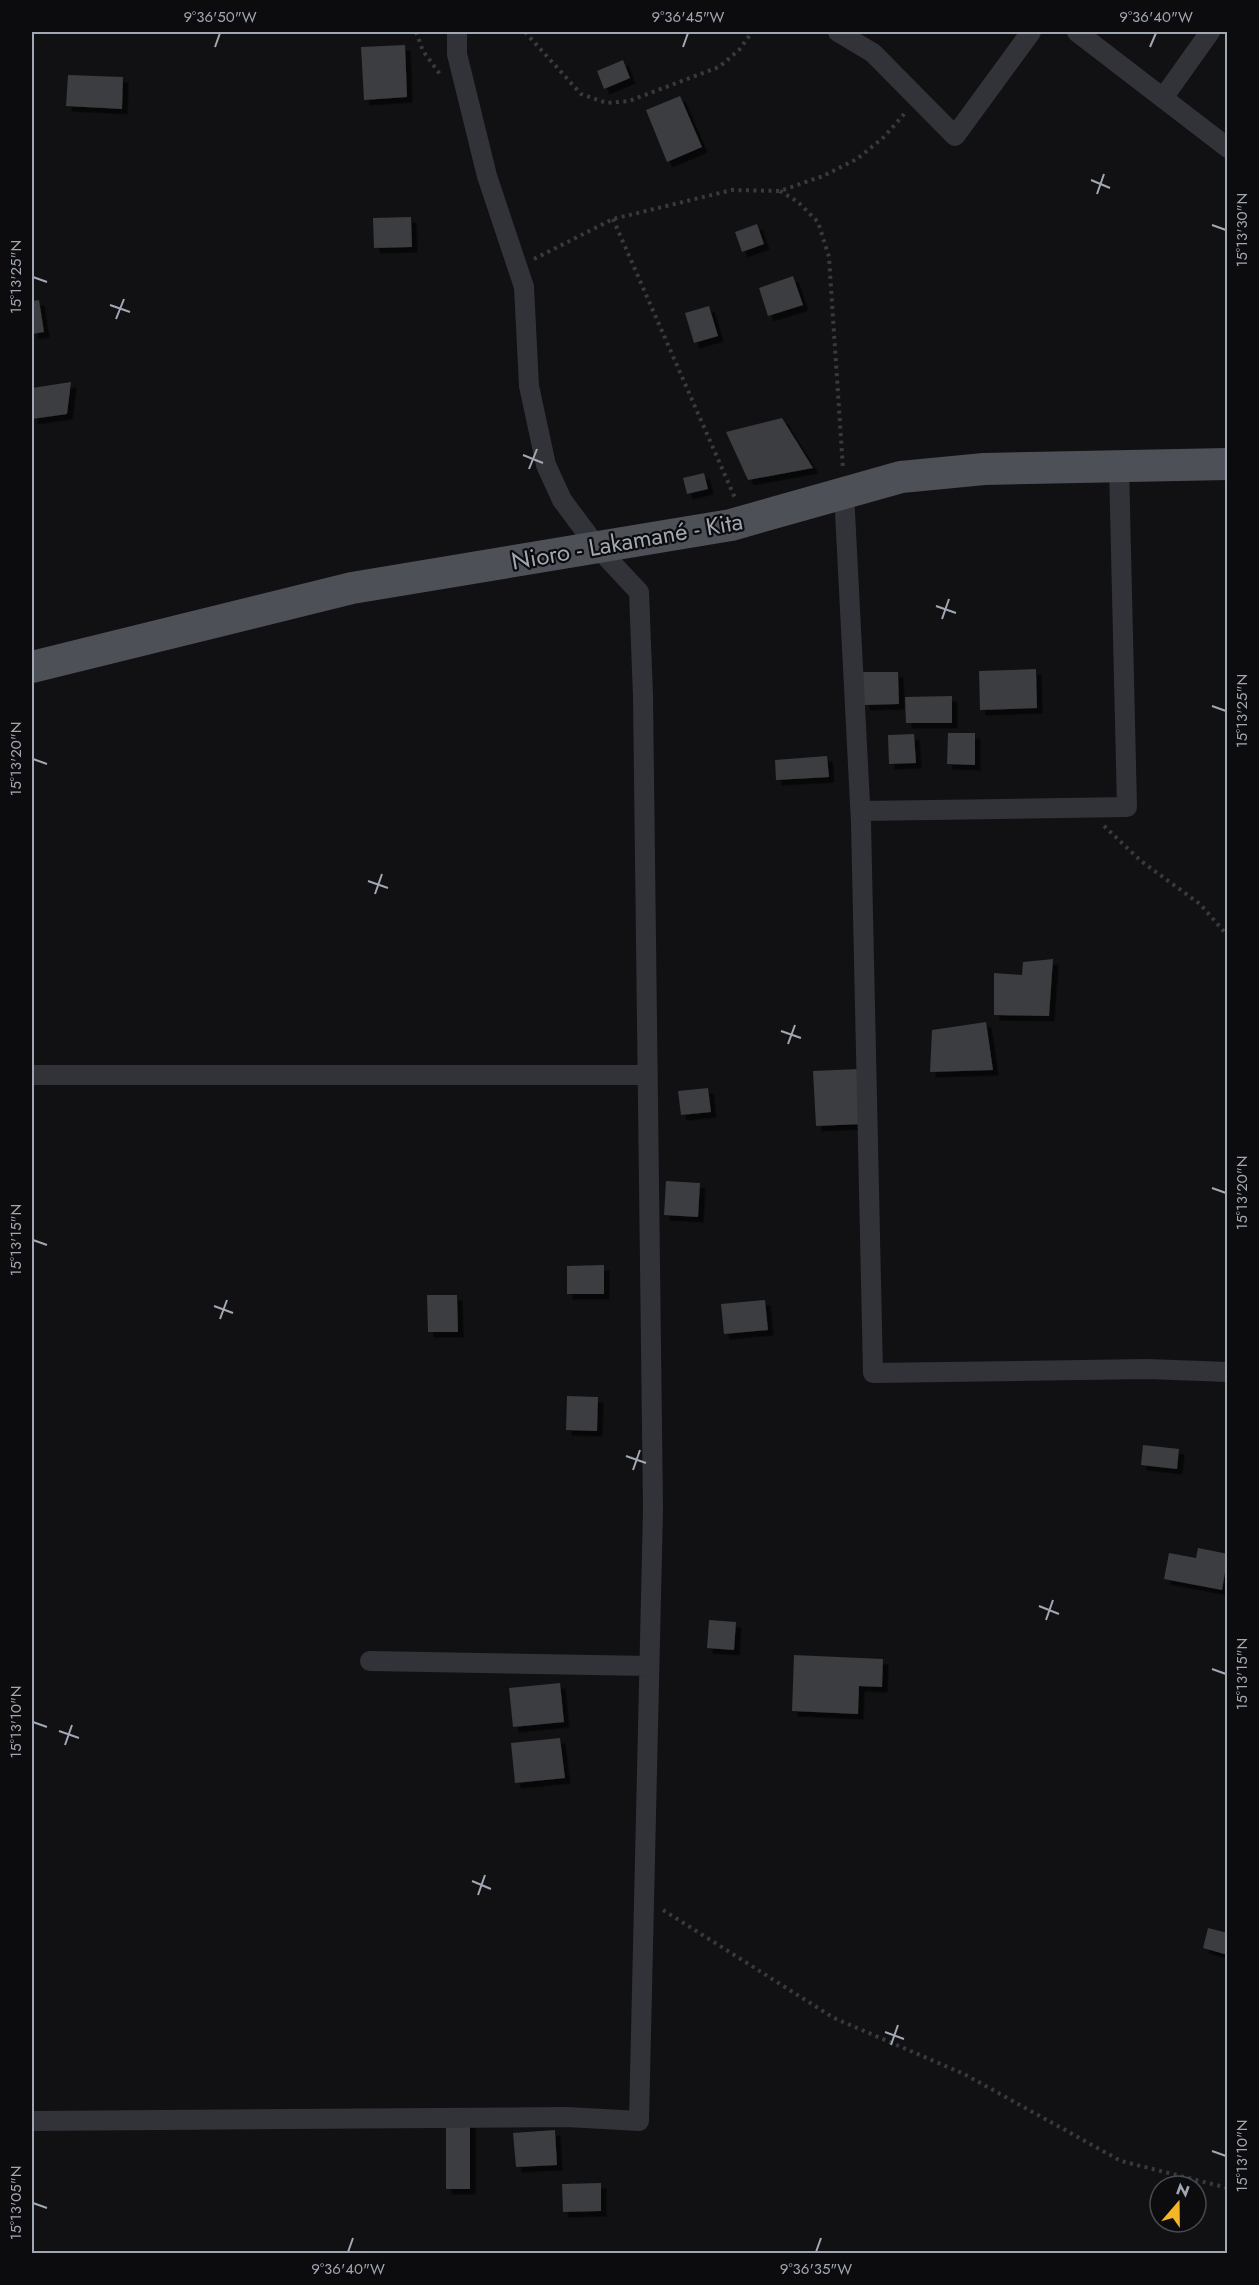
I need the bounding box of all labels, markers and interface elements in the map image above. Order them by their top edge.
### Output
text: 9°36'50"W [183,6,257,28]
text: 9°36'45"W [652,6,725,28]
text: 9°36'40"W [1119,6,1193,28]
text: 15°13'30"N [1231,193,1253,267]
text: 15°13'25"N [5,240,27,314]
street label: Nioro - Lakamané - Kita [508,503,746,579]
text: 15°13'25"N [1231,674,1253,748]
text: 15°13'20"N [5,722,27,796]
text: 15°13'20"N [1231,1156,1253,1230]
text: 15°13'15"N [5,1204,27,1276]
text: 15°13'15"N [1231,1638,1253,1710]
text: 15°13'10"N [5,1686,27,1758]
text: 15°13'10"N [1231,2120,1253,2192]
text: 15°13'05"N [5,2166,27,2240]
north arrow [1148,2174,1208,2234]
text: N [1173,2177,1193,2203]
text: 9°36'40"W [311,2258,385,2280]
text: 9°36'35"W [780,2258,852,2280]

